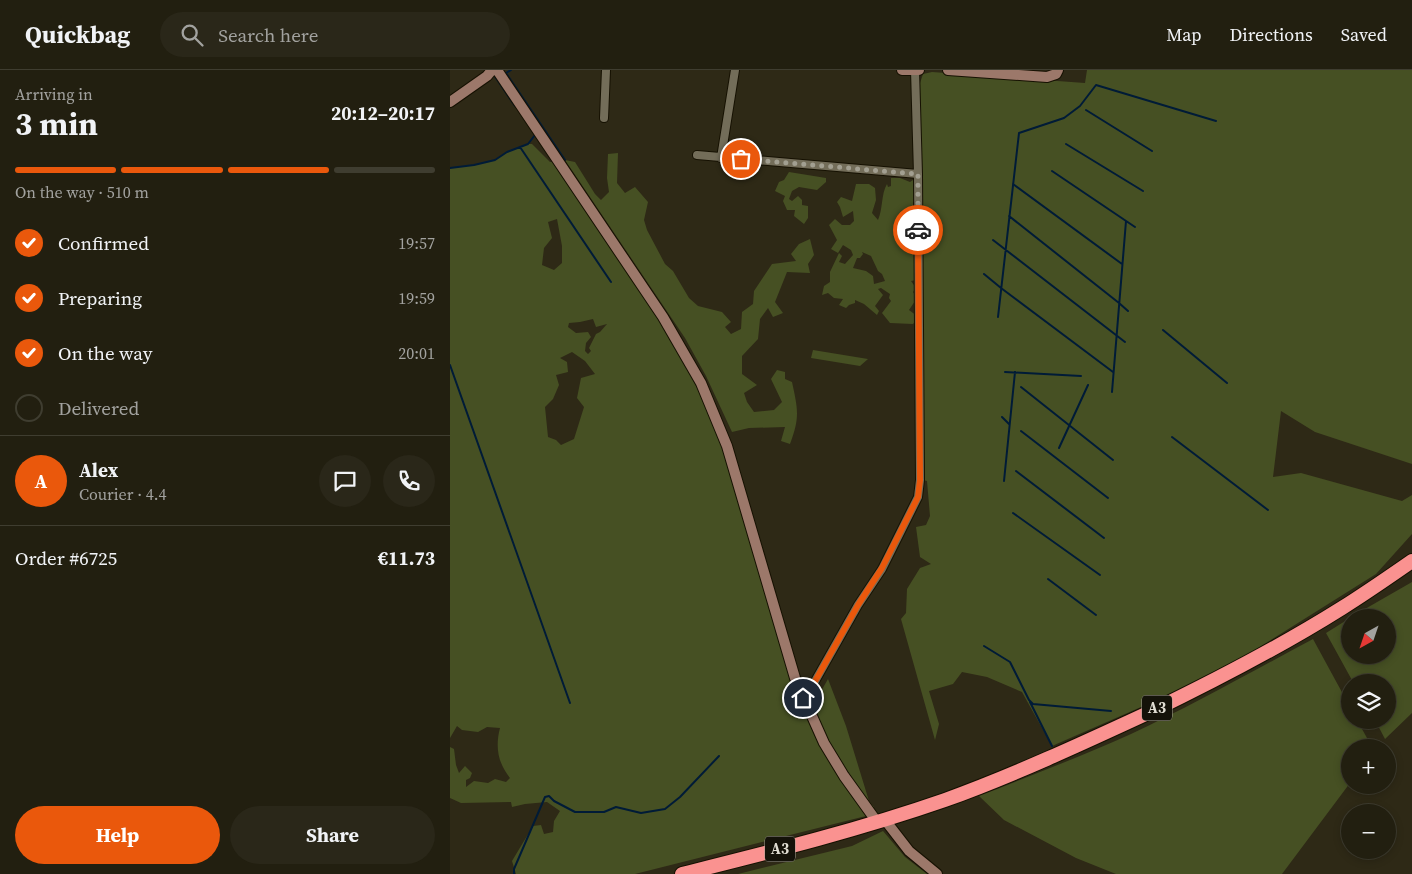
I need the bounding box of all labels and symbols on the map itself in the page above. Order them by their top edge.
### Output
pin [720,138,762,180]
courier [893,205,943,255]
north arrow [1341,609,1396,664]
pin [782,677,824,719]
road number: A3 [1142,696,1172,720]
road number: A3 [765,836,795,862]

